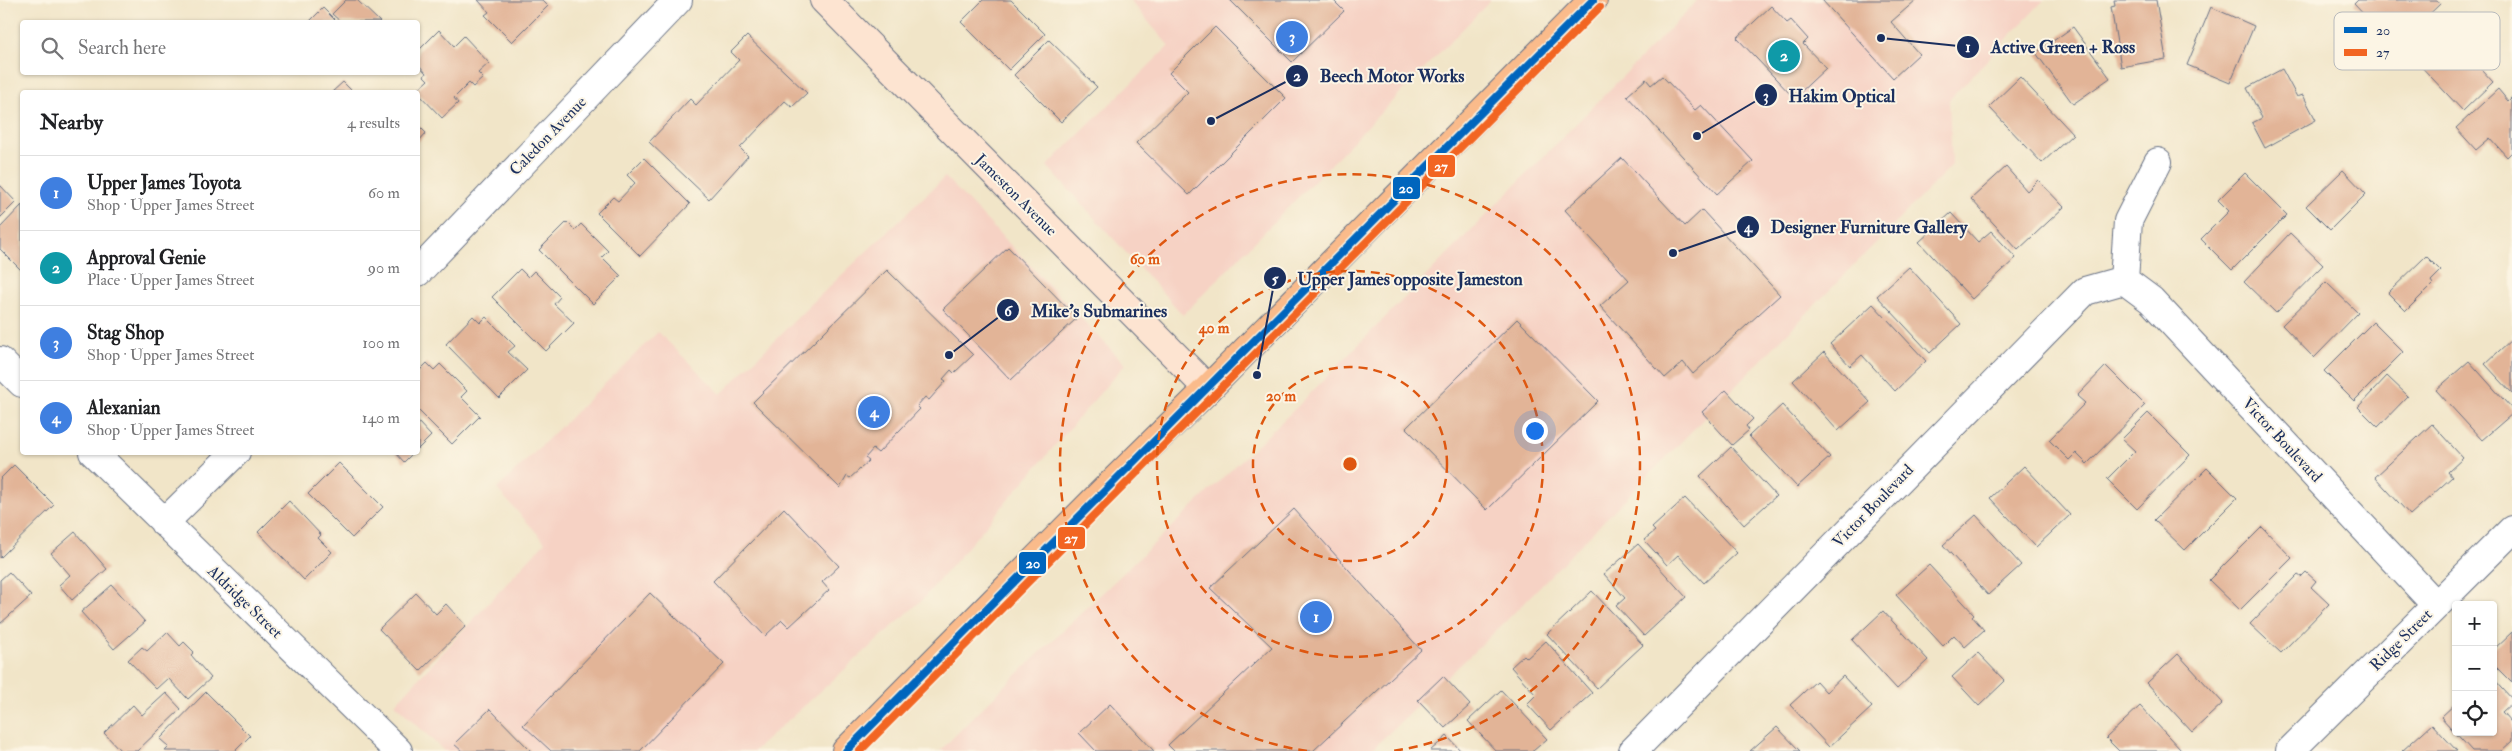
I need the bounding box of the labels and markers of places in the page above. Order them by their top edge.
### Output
pin: 3 [1276,18,1308,56]
callout: Active Green + Ross [1956,30,2145,63]
pin: 2 [1768,37,1800,75]
callout: Beech Motor Works [1285,59,1474,92]
callout: Hakim Optical [1753,79,1905,112]
callout: Designer Furniture Gallery [1736,210,1978,243]
callout: Upper James opposite Jameston [1263,262,1533,295]
callout: Mike's Submarines [996,294,1177,327]
pin: 4 [858,393,890,431]
centre of rings [1341,455,1359,473]
pin: 1 [1300,598,1332,636]

